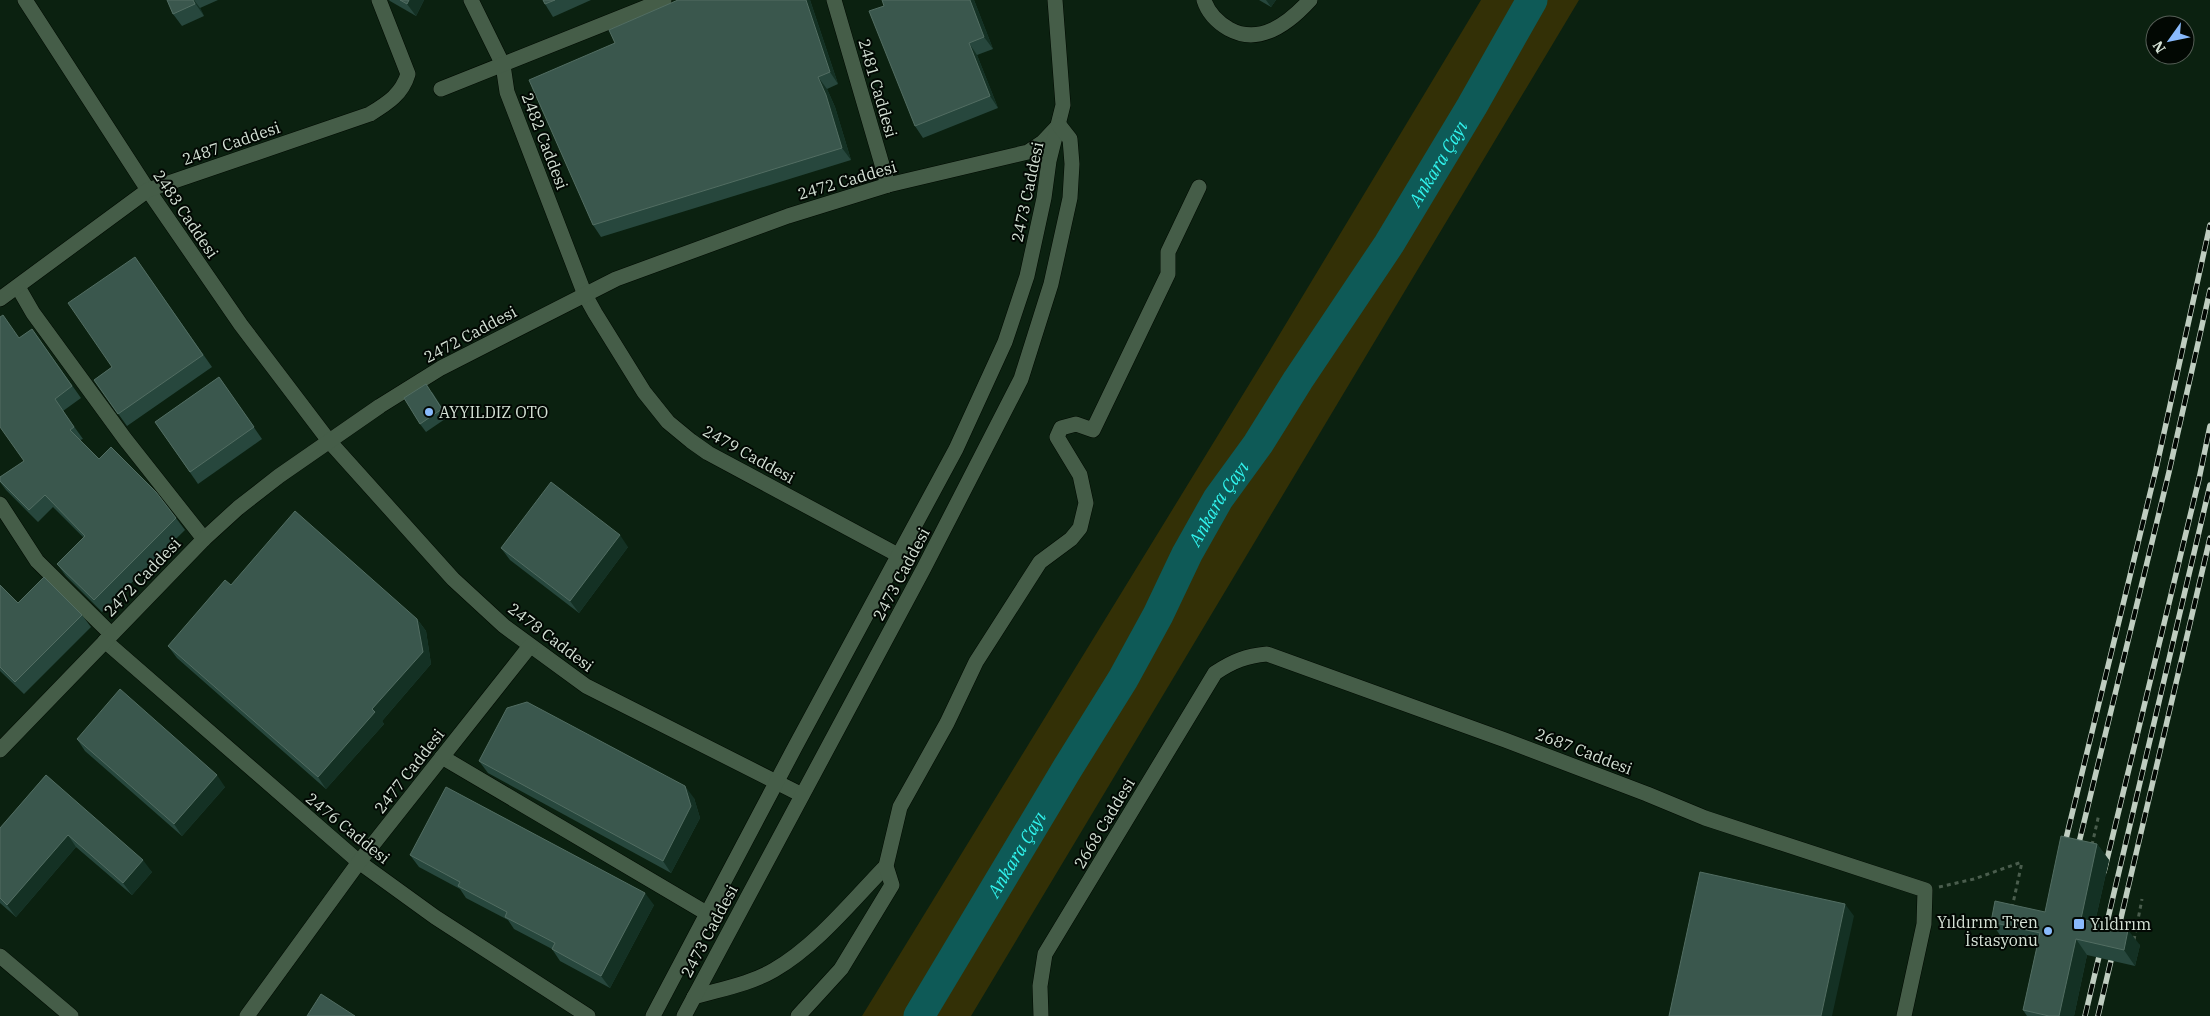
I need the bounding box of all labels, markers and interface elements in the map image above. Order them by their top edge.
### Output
north arrow [2145,15,2195,65]
street label: 2481 Caddesi [854,36,902,140]
text: N [2149,38,2170,57]
street label: 2482 Caddesi [517,90,573,192]
water label: Ankara Çayı [1402,116,1473,211]
street label: 2487 Caddesi [180,117,282,169]
street label: 2473 Caddesi [1007,140,1047,244]
street label: 2472 Caddesi [795,156,899,204]
street label: 2483 Caddesi [149,166,223,262]
street label: 2472 Caddesi [420,301,520,367]
place label: AYYILDIZ OTO [439,402,548,422]
marker: AYYILDIZ OTO [423,406,435,418]
street label: 2479 Caddesi [700,421,798,487]
water label: Ankara Çayı [1182,456,1254,550]
street label: 2473 Caddesi [868,524,934,624]
street label: 2472 Caddesi [99,533,185,621]
street label: 2478 Caddesi [504,598,598,676]
street label: 2687 Caddesi [1533,723,1635,779]
street label: 2477 Caddesi [370,725,448,817]
street label: 2668 Caddesi [1069,774,1139,872]
street label: 2476 Caddesi [302,788,394,868]
water label: Ankara Çayı [981,806,1051,902]
street label: 2473 Caddesi [676,881,742,981]
place label: Yıldırım Tren İstasyonu [1937,912,2038,950]
place label: Yıldırım [2090,914,2151,934]
marker: Yıldırım [2072,917,2086,931]
marker: Yıldırım Tren İstasyonu [2042,925,2054,937]

